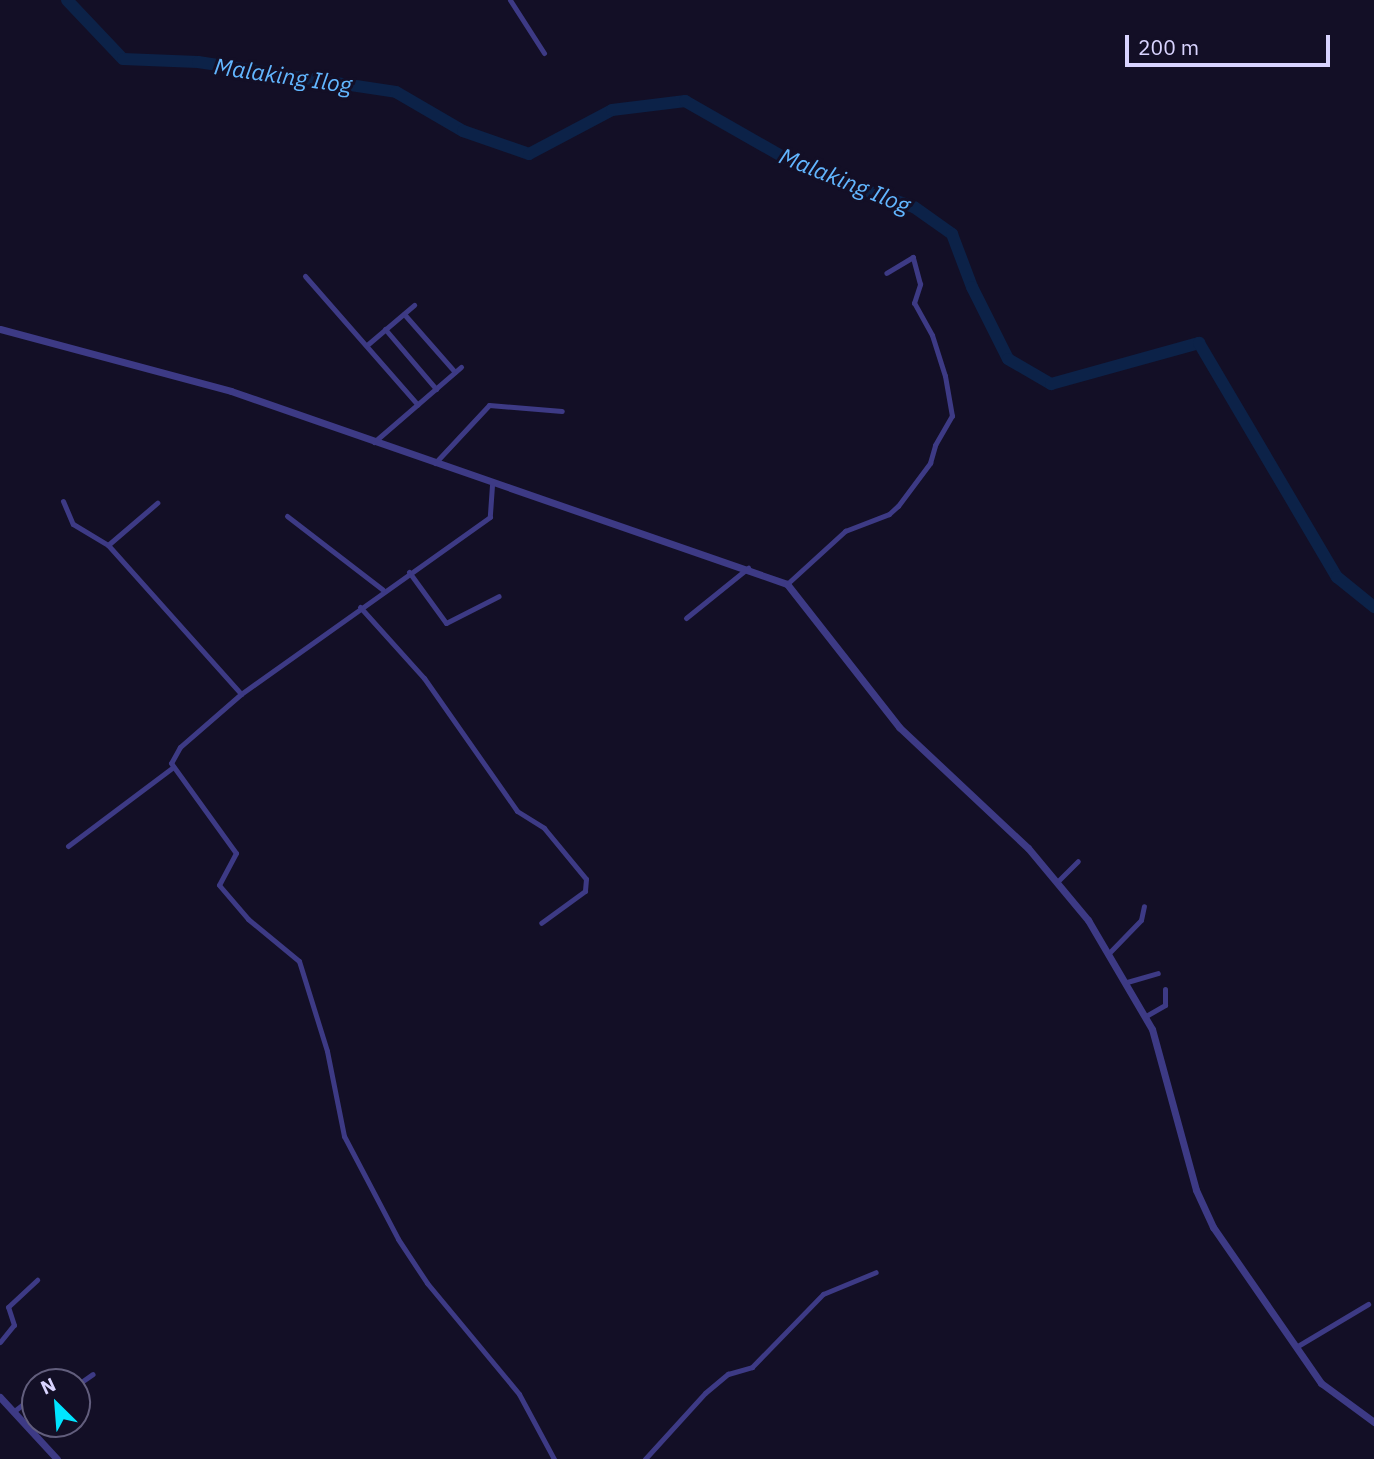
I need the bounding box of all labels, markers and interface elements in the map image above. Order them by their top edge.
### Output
scale bar [1129,21,1334,65]
text: 200 m [1138,33,1199,61]
water label: Malaking Ilog [213,52,353,98]
water label: Malaking Ilog [776,141,914,219]
north arrow [21,1368,91,1438]
text: N [37,1372,59,1400]

